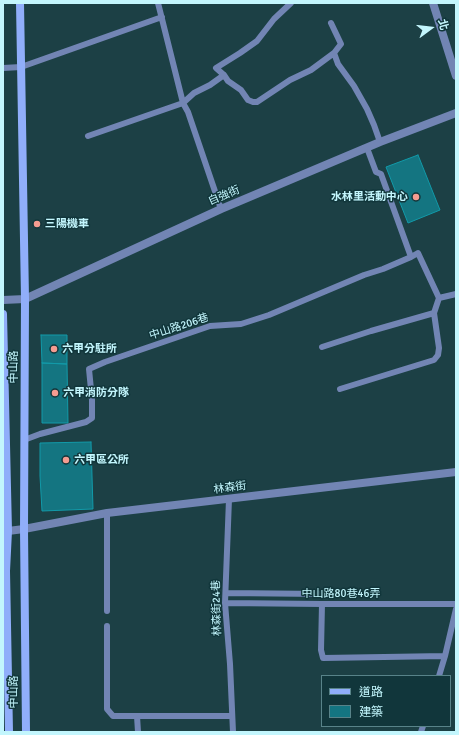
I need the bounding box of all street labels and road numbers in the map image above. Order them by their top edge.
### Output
street label: 自強街 [206,183,242,209]
street label: 中山路206巷 [148,311,210,343]
street label: 中山路 [7,351,21,383]
street label: 林森街 [213,479,247,497]
street label: 林森街24巷 [210,580,224,636]
street label: 中山路80巷46弄 [302,587,380,601]
street label: 中山路 [7,676,21,708]

